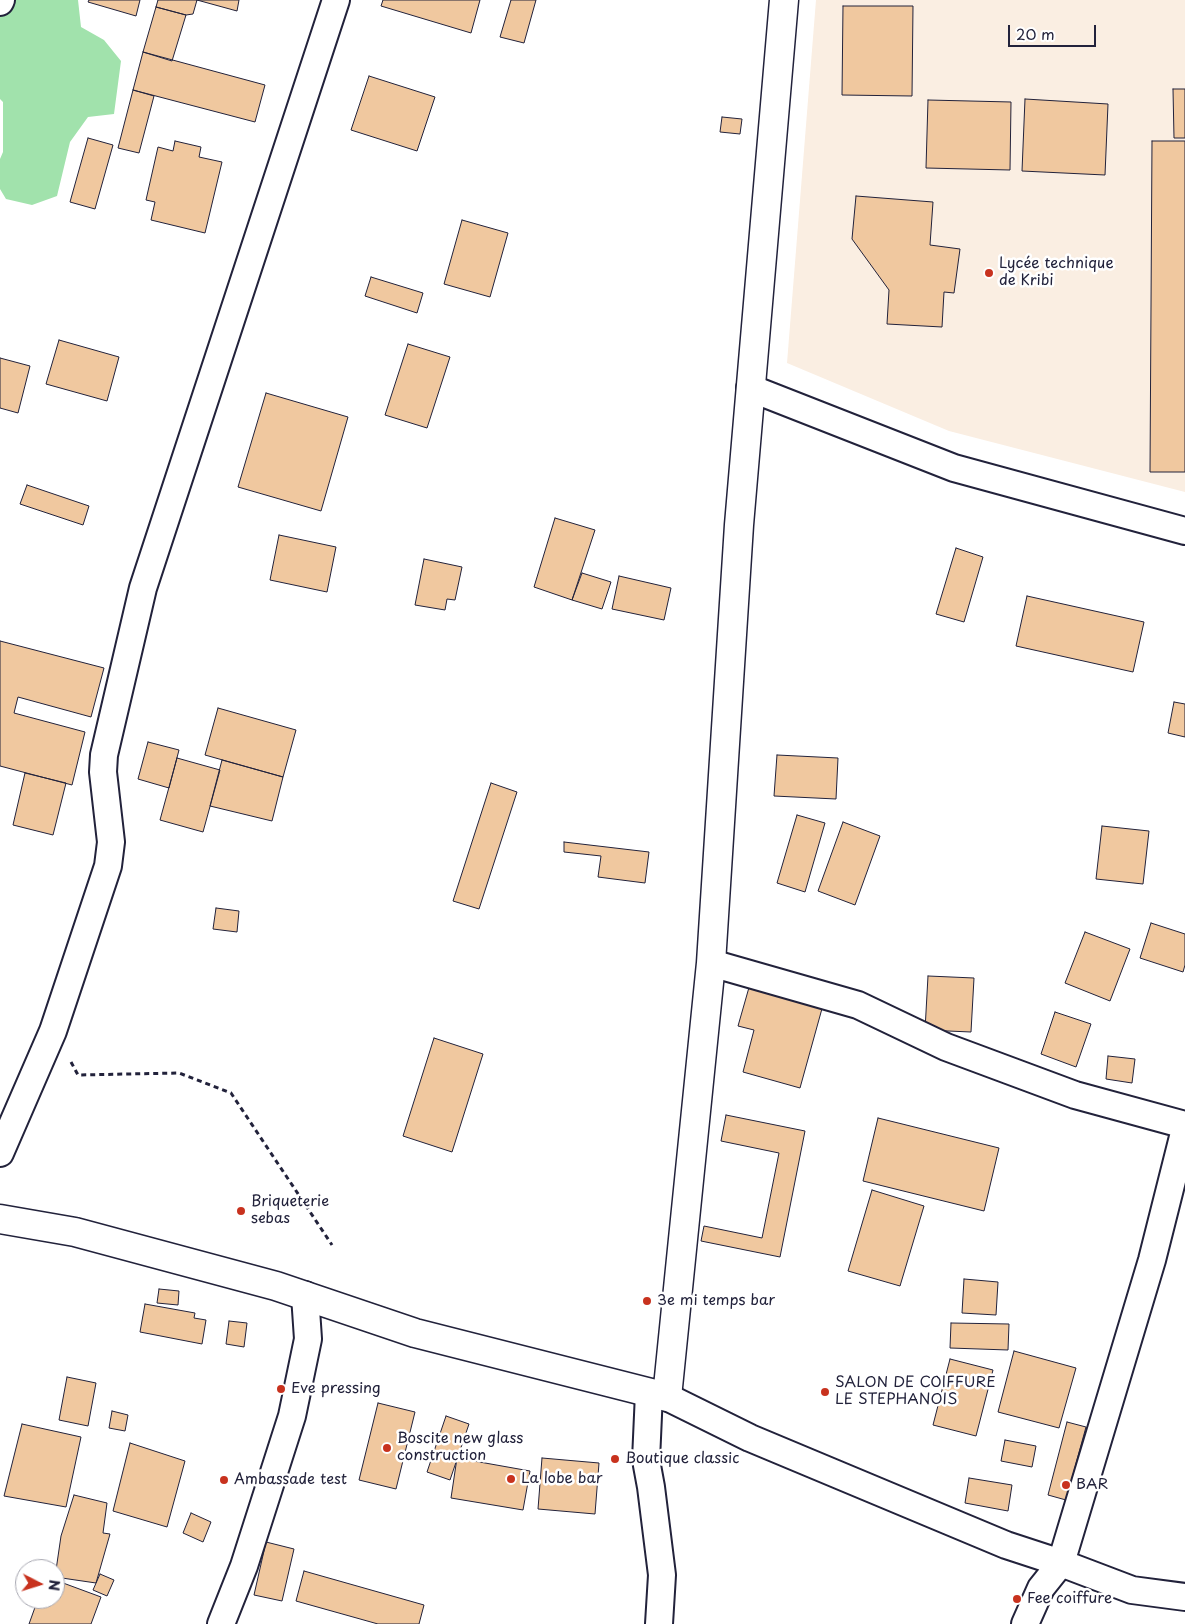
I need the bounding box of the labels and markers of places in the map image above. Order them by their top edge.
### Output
place label: Lycée technique de Kribi [999,255,1114,290]
marker: Lycée technique de Kribi [983,267,995,279]
place label: Briqueterie sebas [251,1193,329,1228]
marker: Briqueterie sebas [235,1205,247,1217]
place label: 3e mi temps bar [657,1292,775,1310]
marker: 3e mi temps bar [641,1295,653,1307]
place label: SALON DE COIFFURE LE STEPHANOIS [835,1374,996,1409]
place label: Eve pressing [291,1380,381,1398]
marker: Eve pressing [275,1383,287,1395]
marker: SALON DE COIFFURE LE STEPHANOIS [819,1386,831,1398]
place label: Boscite new glass construction [397,1430,523,1465]
marker: Boscite new glass construction [381,1442,393,1454]
place label: Boutique classic [625,1450,739,1468]
marker: Boutique classic [609,1453,621,1465]
place label: La lobe bar [521,1470,603,1488]
place label: Ambassade test [234,1471,347,1489]
marker: La lobe bar [505,1473,517,1485]
marker: Ambassade test [218,1474,230,1486]
place label: BAR [1076,1476,1108,1494]
marker: BAR [1060,1479,1072,1491]
place label: Fee coiffure [1027,1590,1112,1608]
marker: Fee coiffure [1011,1593,1023,1605]

